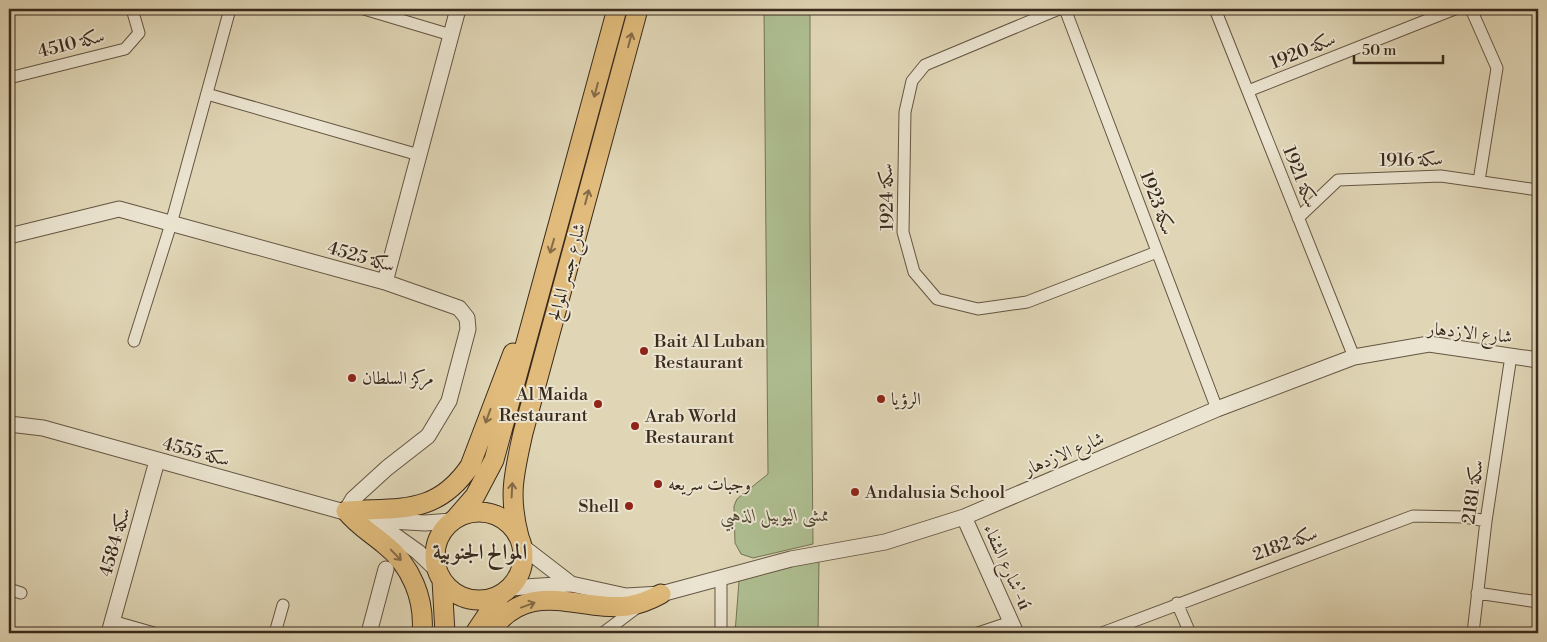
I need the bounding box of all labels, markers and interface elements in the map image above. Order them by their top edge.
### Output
street label: سكة 4510 [35,25,107,63]
street label: سكة 1920 [1267,27,1339,75]
one-way arrow [625,32,635,48]
scale bar [1354,32,1443,64]
text: 50 m [1362,41,1396,60]
one-way arrow [591,81,600,97]
street label: سكة 1921 [1277,143,1323,211]
street label: سكة 1916 [1379,148,1443,172]
street label: سكة 1924 [875,163,899,231]
street label: سكة 1923 [1134,168,1180,238]
one-way arrow [583,189,592,205]
street label: شارع جسر الموالح [543,221,595,324]
street label: سكة 4525 [325,236,397,278]
one-way arrow [547,238,557,254]
street label: شارع الازدهار [1424,317,1514,352]
place label: Bait Al Luban Restaurant [653,330,765,374]
marker: Bait Al Luban Restaurant [638,345,650,357]
place label: مركز السلطان [362,367,434,391]
marker: مركز السلطان [346,372,358,384]
place label: Al Maida Restaurant [499,383,589,427]
place label: الرؤيا [891,388,921,411]
marker: الرؤيا [875,393,887,405]
marker: Al Maida Restaurant [592,398,604,410]
place label: Arab World Restaurant [644,405,737,449]
one-way arrow [483,408,493,424]
marker: Arab World Restaurant [629,420,641,432]
street label: شارع الازدهار [1018,427,1109,485]
street label: سكة 4555 [160,432,232,472]
street label: سكة 2181 [1457,458,1489,526]
place label: وجبات سريعه [668,473,751,496]
marker: وجبات سريعه [652,478,664,490]
place label: Andalusia School [864,481,1006,504]
one-way arrow [508,482,517,498]
marker: Andalusia School [849,486,861,498]
place label: Shell [578,495,620,518]
marker: Shell [623,500,635,512]
park label: ممشى اليوبيل الذهبي [720,504,830,532]
street label: سكة 4584 [94,505,136,579]
street label: شارع الشفاء'-ú [975,521,1036,615]
street label: سكة 2182 [1249,522,1321,566]
district label: الموالح الجنوبية [433,539,527,570]
one-way arrow [390,548,402,561]
one-way arrow [520,600,535,609]

